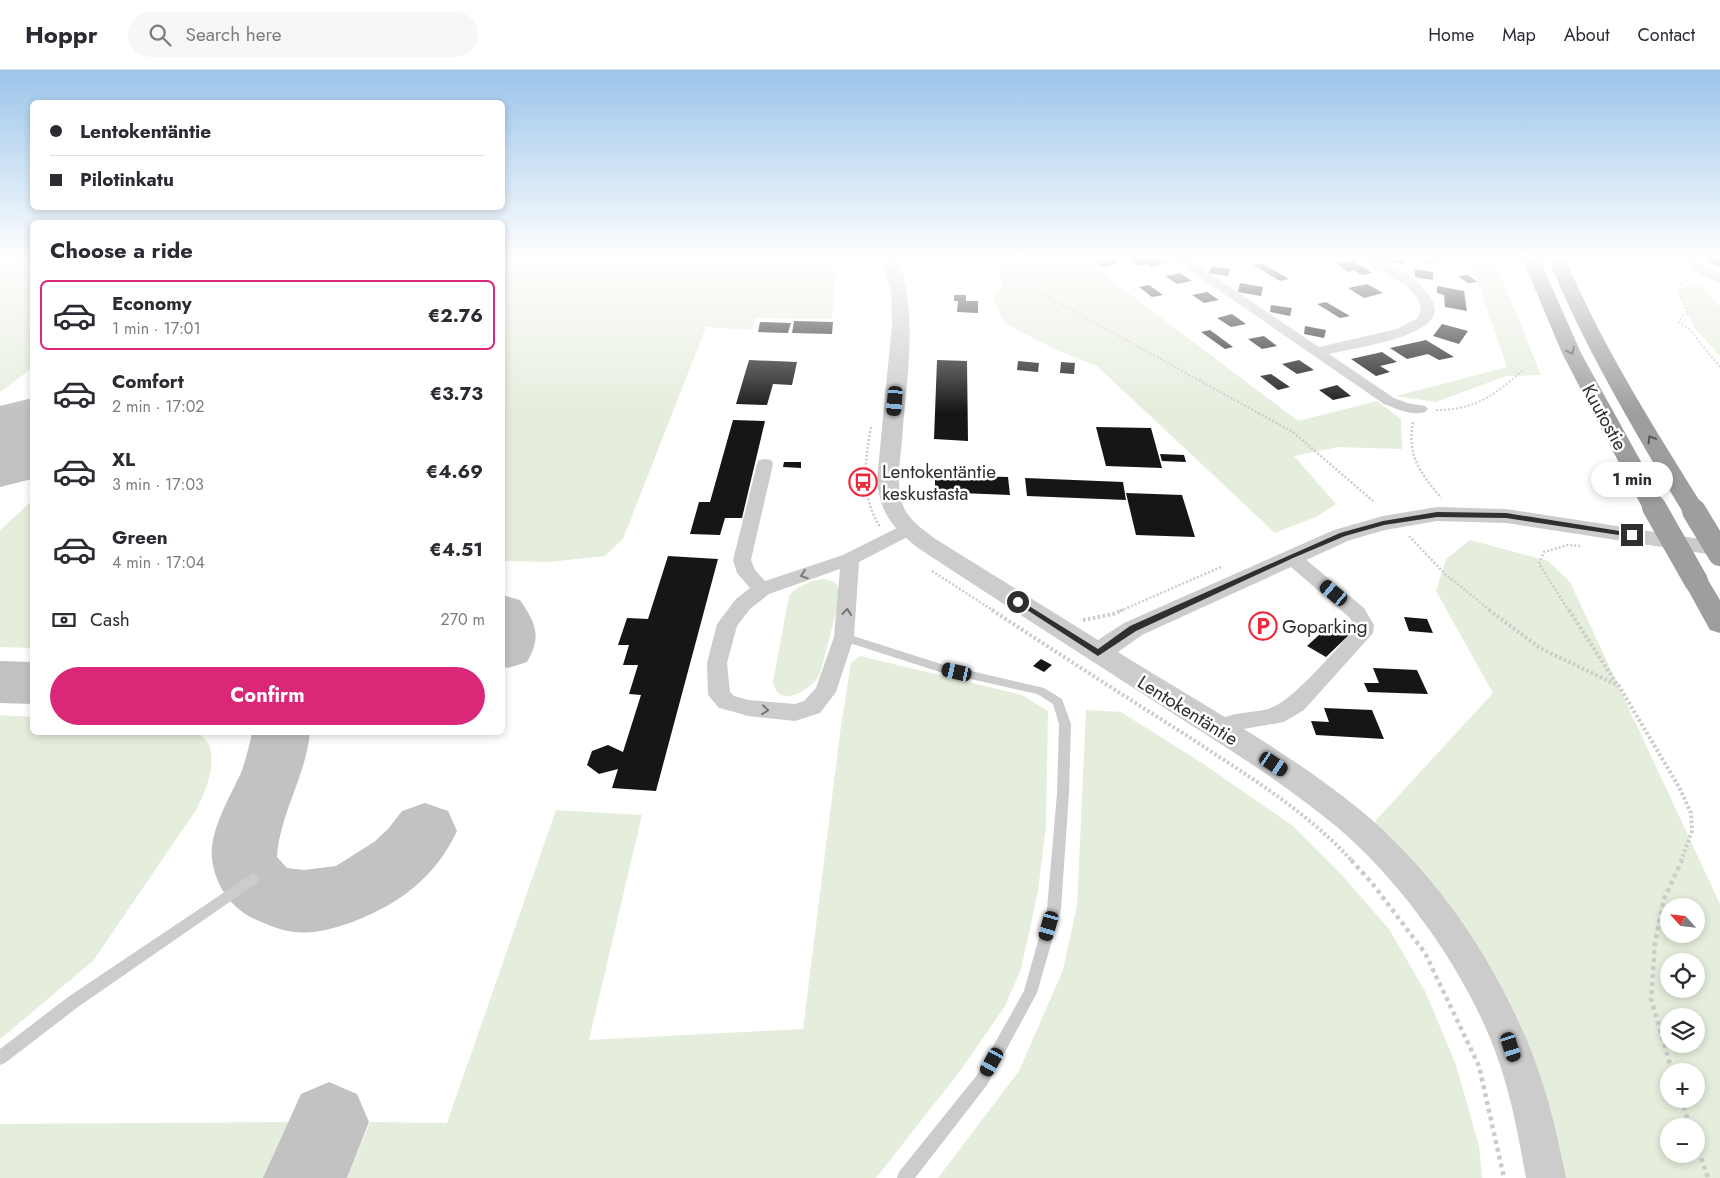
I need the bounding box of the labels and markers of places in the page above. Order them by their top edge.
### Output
place label: Lentokentäntie keskustasta [882,458,996,507]
bus stop icon: Lentokentäntie keskustasta [848,467,878,497]
parking icon: Goparking [1248,611,1278,641]
place label: Goparking [1282,613,1368,640]

